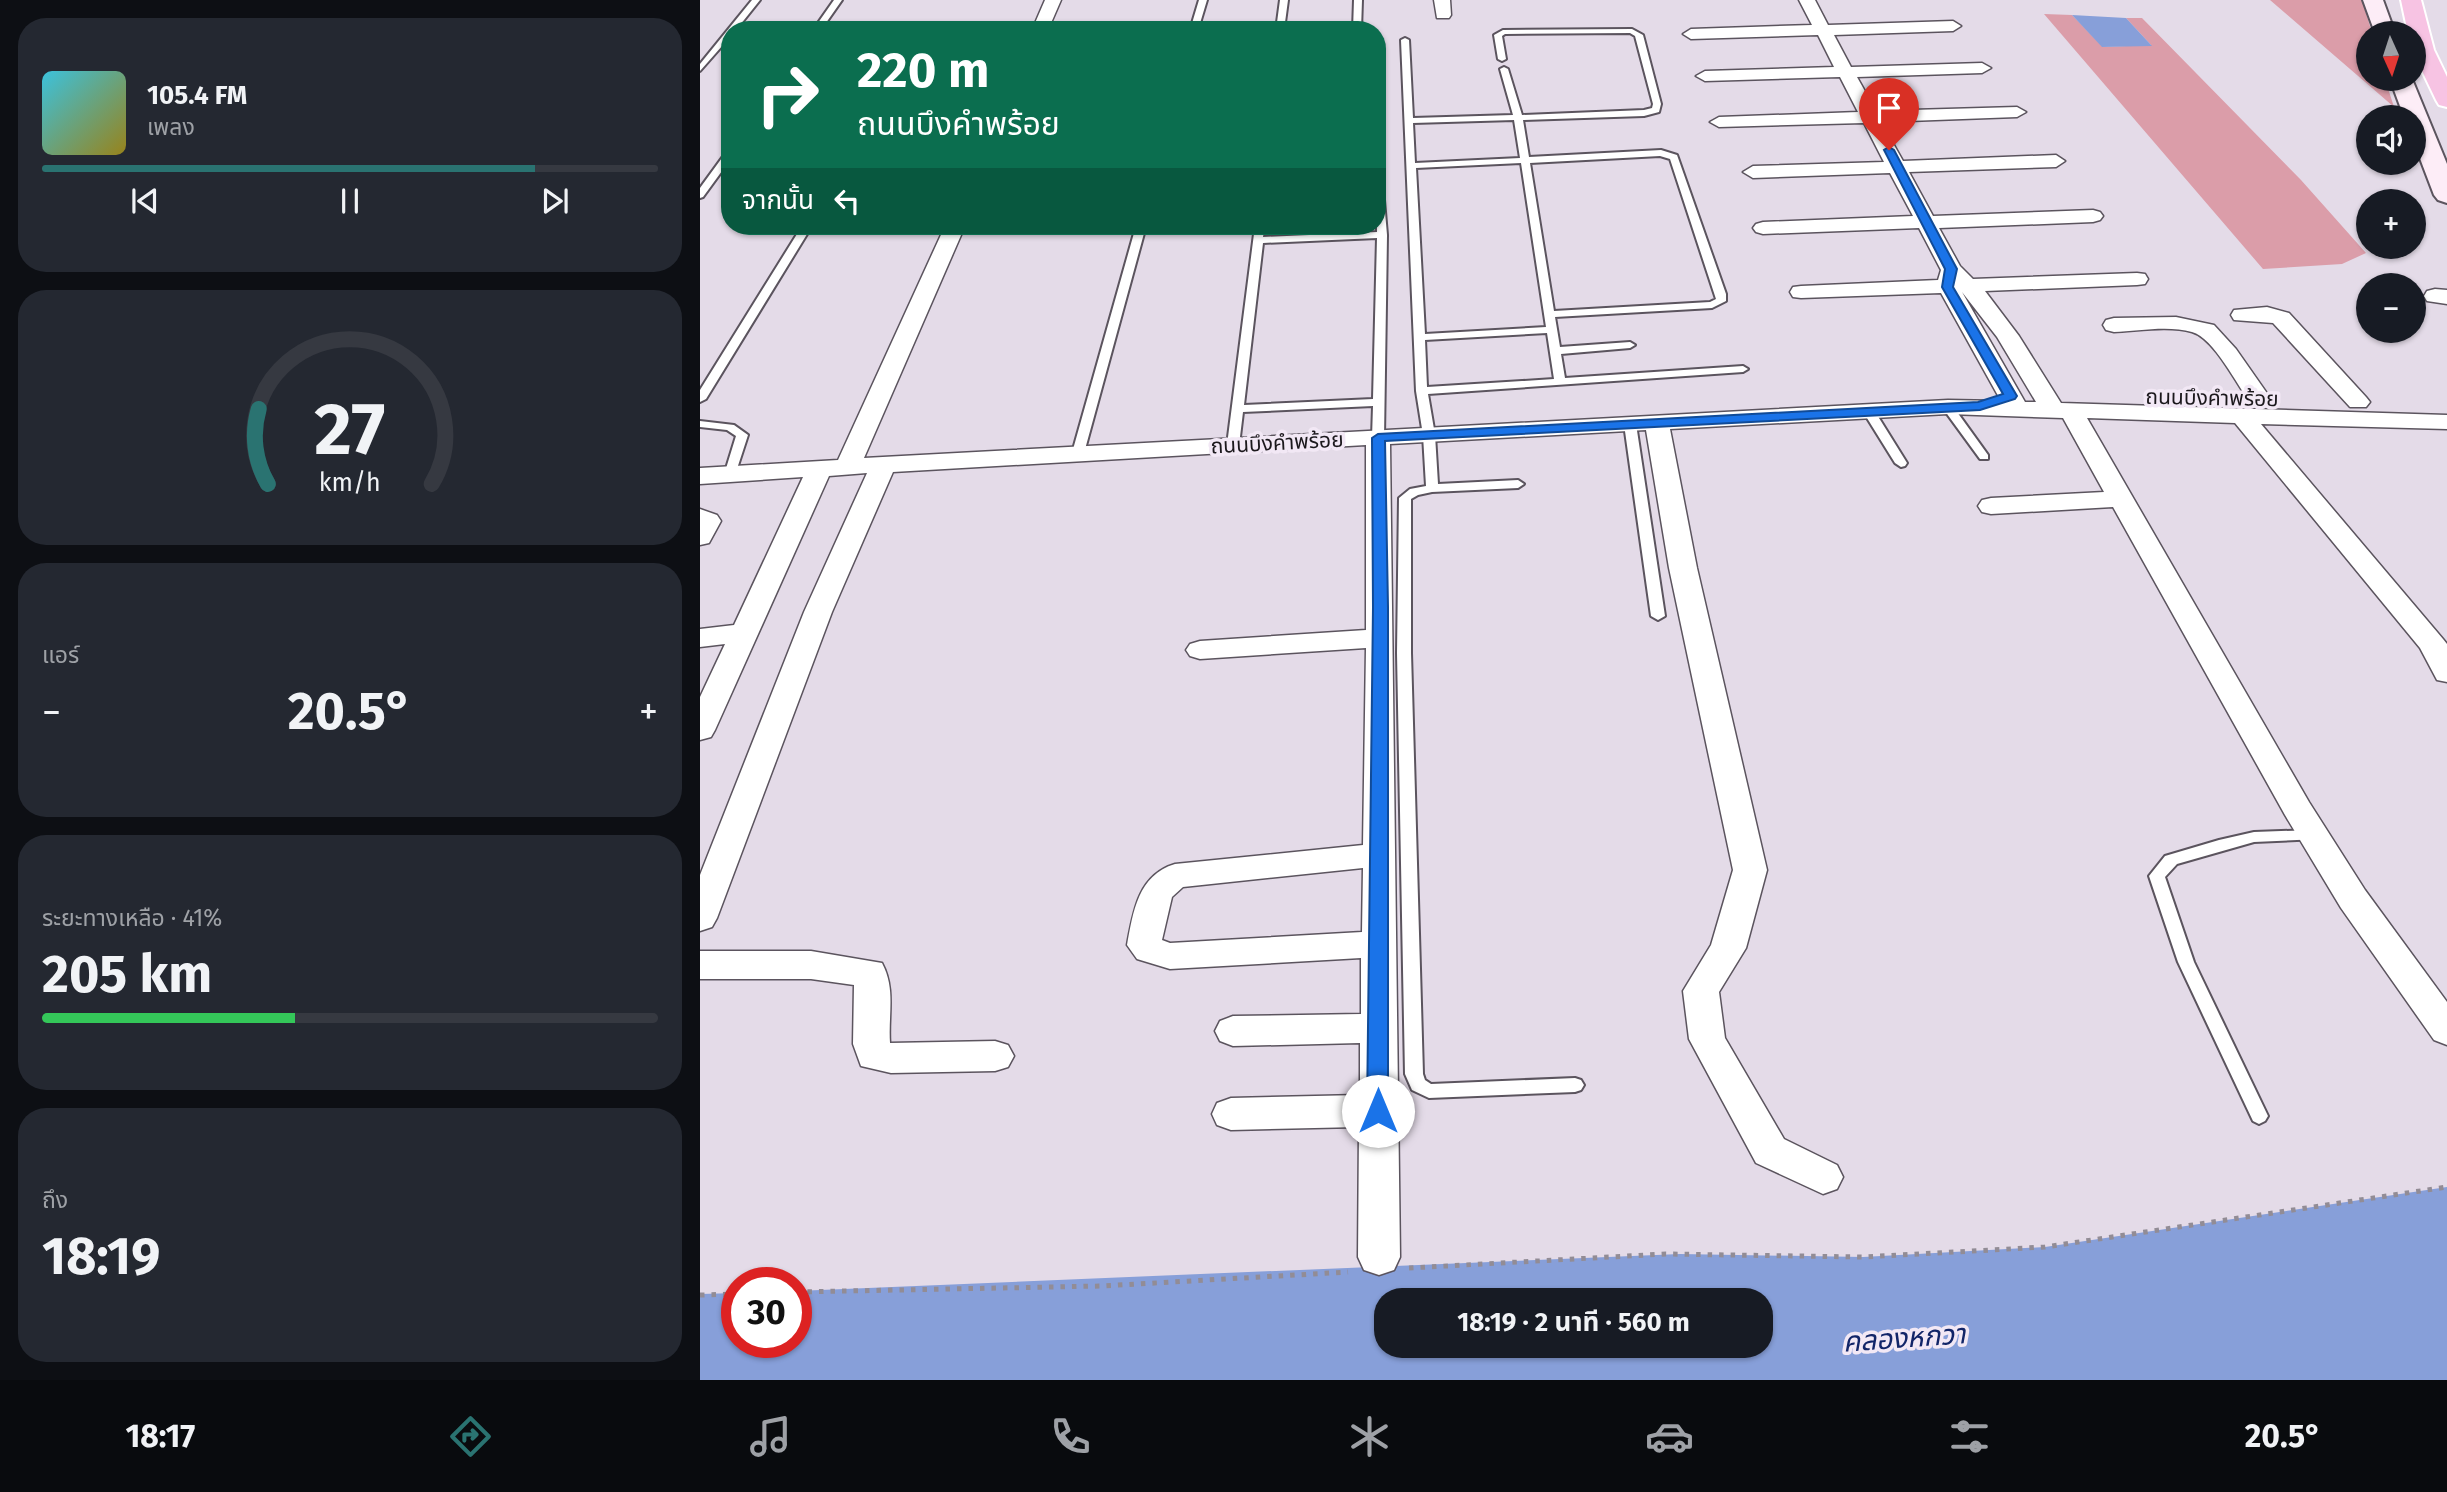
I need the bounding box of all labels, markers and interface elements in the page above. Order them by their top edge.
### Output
north arrow [2356,21,2426,91]
map controls [2356,21,2426,343]
text: 220 m [857,41,989,100]
icon: right [742,49,833,140]
pin [1859,78,1919,150]
text: 105.4 FM [147,80,247,111]
icon: arrive [1870,89,1908,127]
text: ถนนบึงคำพร้อย [857,105,1060,143]
button: sound [2356,105,2426,175]
text: เพลง [147,113,195,141]
icon: previous [126,182,164,220]
icon: pause [331,182,369,220]
icon: next [536,182,574,220]
icon: left [828,182,866,220]
text: จากนั้น [742,185,814,216]
button: + [2356,189,2426,259]
button: − [2356,273,2426,343]
street label: ถนนบึงคำพร้อย [2145,384,2279,412]
text: 27 [315,386,385,473]
street label: ถนนบึงคำพร้อย [1210,427,1344,459]
text: km/h [319,467,381,497]
text: แอร์ [42,641,79,669]
text: 20.5° [288,680,412,743]
text: − [42,689,61,735]
text: + [639,689,658,735]
text: ระยะทางเหลือ · 41% [42,904,222,932]
text: 205 km [42,943,212,1006]
position arrow [1341,1074,1415,1148]
text: ถึง [42,1186,68,1214]
text: 18:19 [42,1225,160,1288]
speed limit sign: 30 [721,1267,812,1358]
text: 18:19 · 2 นาที · 560 m [1457,1307,1690,1338]
water label: คลองหกวา [1842,1317,1968,1359]
icon: directions [446,1412,495,1461]
icon: music [746,1412,795,1461]
icon: phone [1046,1412,1095,1461]
icon: climate [1345,1412,1394,1461]
icon: car [1645,1412,1694,1461]
icon: filters [1945,1412,1994,1461]
text: 18:17 [125,1417,195,1455]
text: 20.5° [2245,1417,2322,1455]

